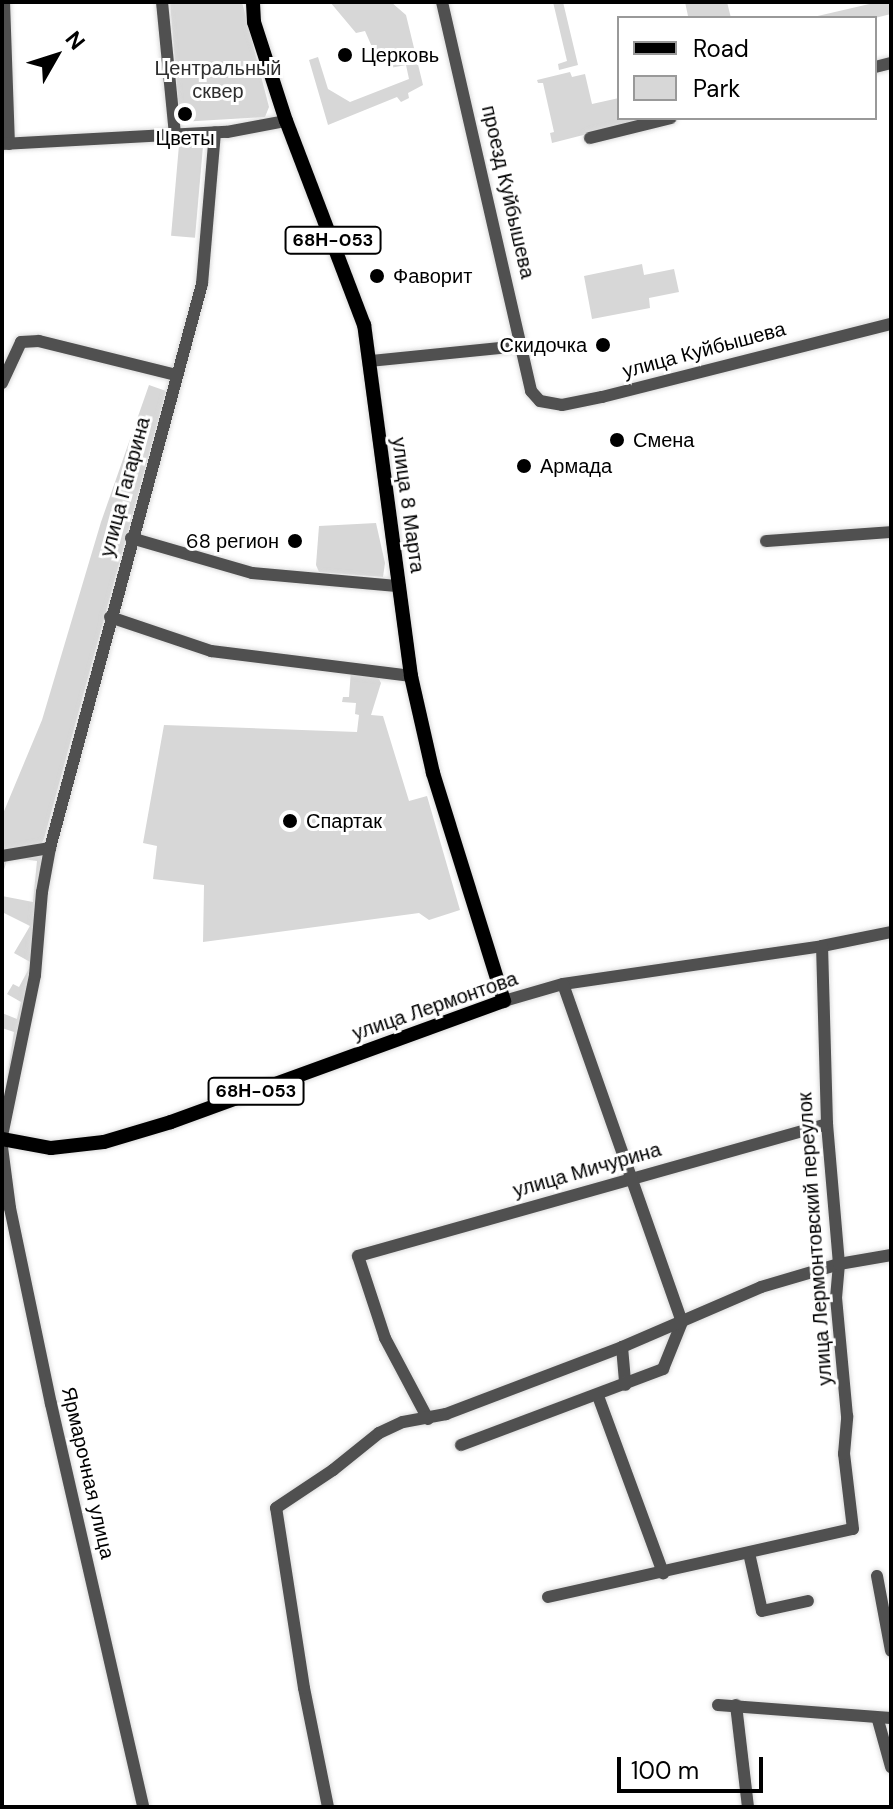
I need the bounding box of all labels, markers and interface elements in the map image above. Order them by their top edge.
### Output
north arrow [16,16,96,96]
legend [617,16,877,120]
text: N [59,25,91,56]
text: Road [693,33,749,64]
place label: Церковь [361,43,439,67]
marker: Церковь [336,46,354,64]
park label: Центральный сквер [154,56,282,103]
text: Park [693,73,740,104]
street label: проезд Куйбышева [476,103,540,281]
marker: Цветы [176,105,194,123]
place label: Цветы [155,126,215,150]
road number: 68Н-053 [283,226,383,254]
place label: Фаворит [393,264,472,288]
marker: Фаворит [368,267,386,285]
street label: улица Куйбышева [620,317,788,383]
place label: Скидочка [500,333,587,357]
marker: Скидочка [594,336,612,354]
street label: улица Гагарина [95,415,155,559]
place label: Смена [633,428,694,452]
marker: Смена [608,431,626,449]
street label: улица 8 Марта [387,436,429,574]
place label: Армада [540,454,612,478]
marker: Армада [515,457,533,475]
place label: 68 регион [186,529,279,553]
marker: 68 регион [286,532,304,550]
place label: Спартак [306,809,382,833]
marker: Спартак [281,812,299,830]
street label: улица Лермонтова [349,966,521,1046]
road number: 68Н-053 [206,1077,306,1105]
street label: улица Лермонтовский переулок [793,1092,837,1386]
street label: улица Мичурина [510,1137,664,1203]
street label: Ярмарочная улица [57,1385,119,1561]
scale bar [621,1741,767,1791]
text: 100 m [631,1755,699,1786]

